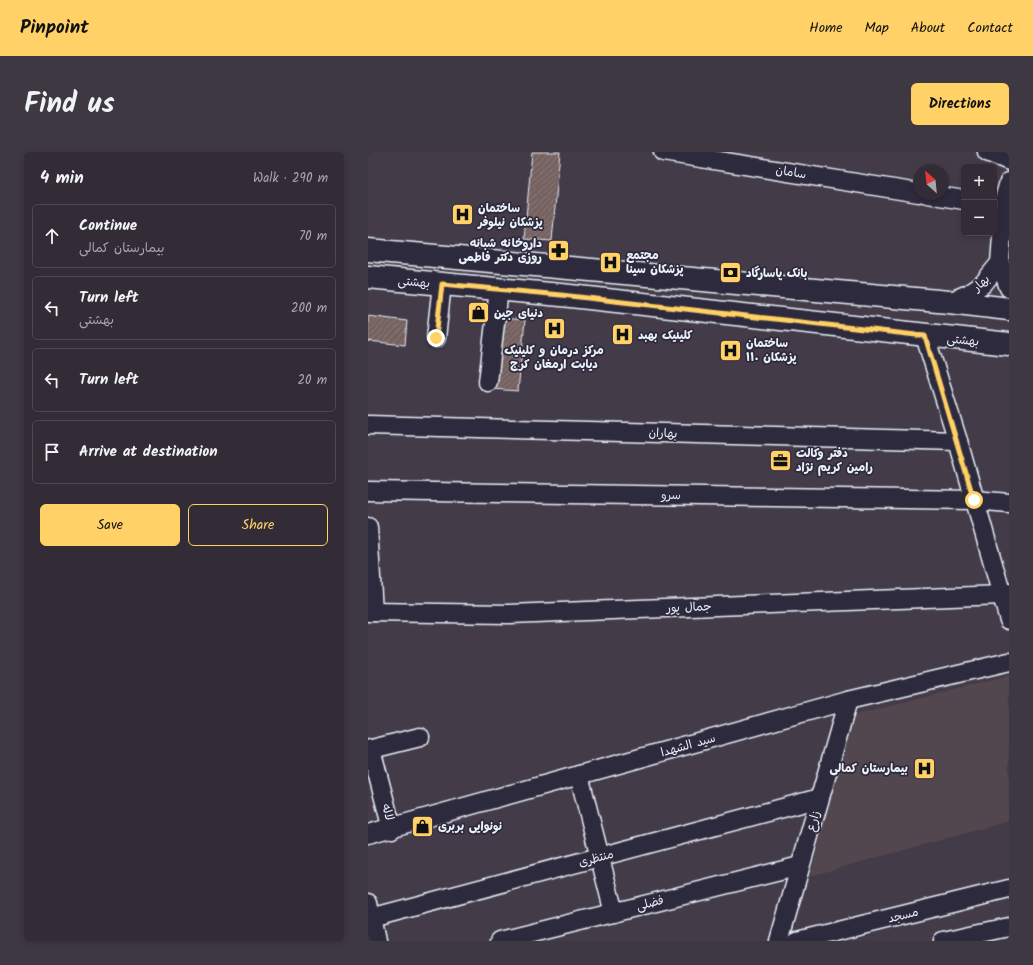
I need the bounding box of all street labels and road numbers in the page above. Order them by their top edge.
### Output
street label: سامان [774,161,808,184]
street label: بهار [967,270,994,297]
street label: بهشتى [397,272,431,293]
street label: بهشتى [946,329,980,352]
street label: بهاران [648,423,678,443]
street label: سرو [660,486,681,505]
street label: جمال پور [665,597,712,618]
street label: سید الشهدا [658,729,718,762]
street label: لاله [376,802,399,823]
street label: زارع [801,808,826,834]
street label: منتظری [576,845,616,872]
street label: فضلی [634,891,666,916]
street label: مسجد [886,903,920,928]

